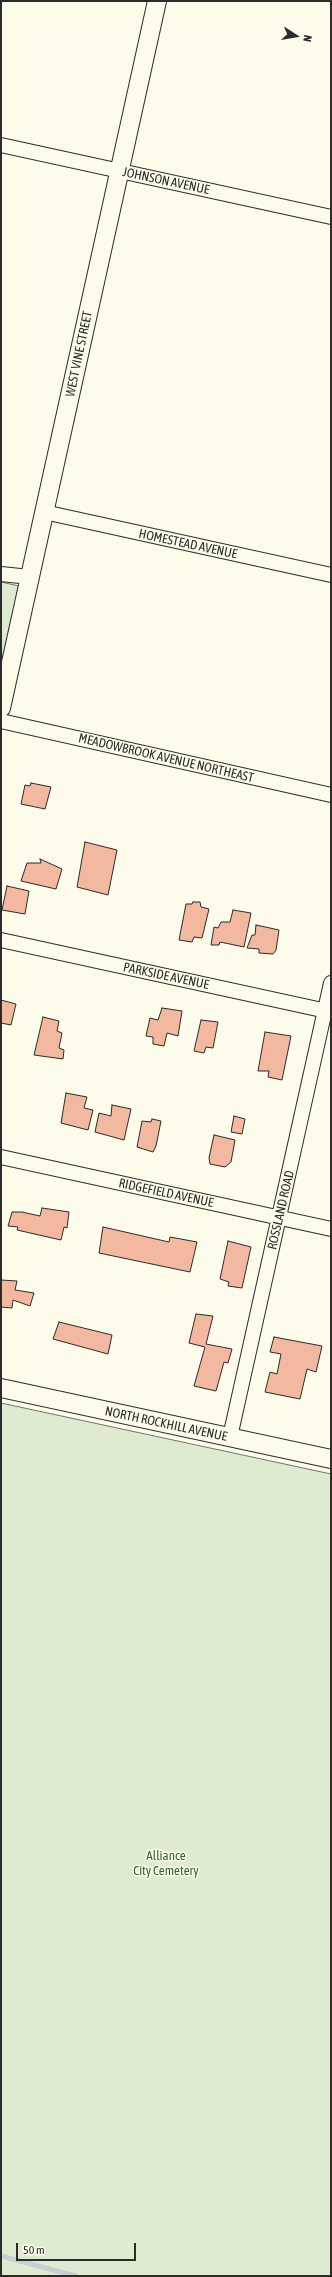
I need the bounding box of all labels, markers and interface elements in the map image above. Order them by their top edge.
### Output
north arrow [276,16,316,56]
text: N [301,34,314,43]
street label: JOHNSON AVENUE [121,164,211,198]
street label: WEST VINE STREET [62,310,96,398]
street label: HOMESTEAD AVENUE [137,526,239,562]
street label: MEADOWBROOK AVENUE NORTHEAST [77,730,255,786]
street label: PARKSIDE AVENUE [122,959,210,993]
street label: ROSSLAND ROAD [264,1169,298,1251]
street label: RIDGEFIELD AVENUE [117,1175,215,1211]
street label: NORTH ROCKHILL AVENUE [103,1403,229,1445]
park label: Alliance City Cemetery [133,1848,199,1879]
scale bar [18,2235,138,2261]
text: 50 m [23,2243,45,2257]

